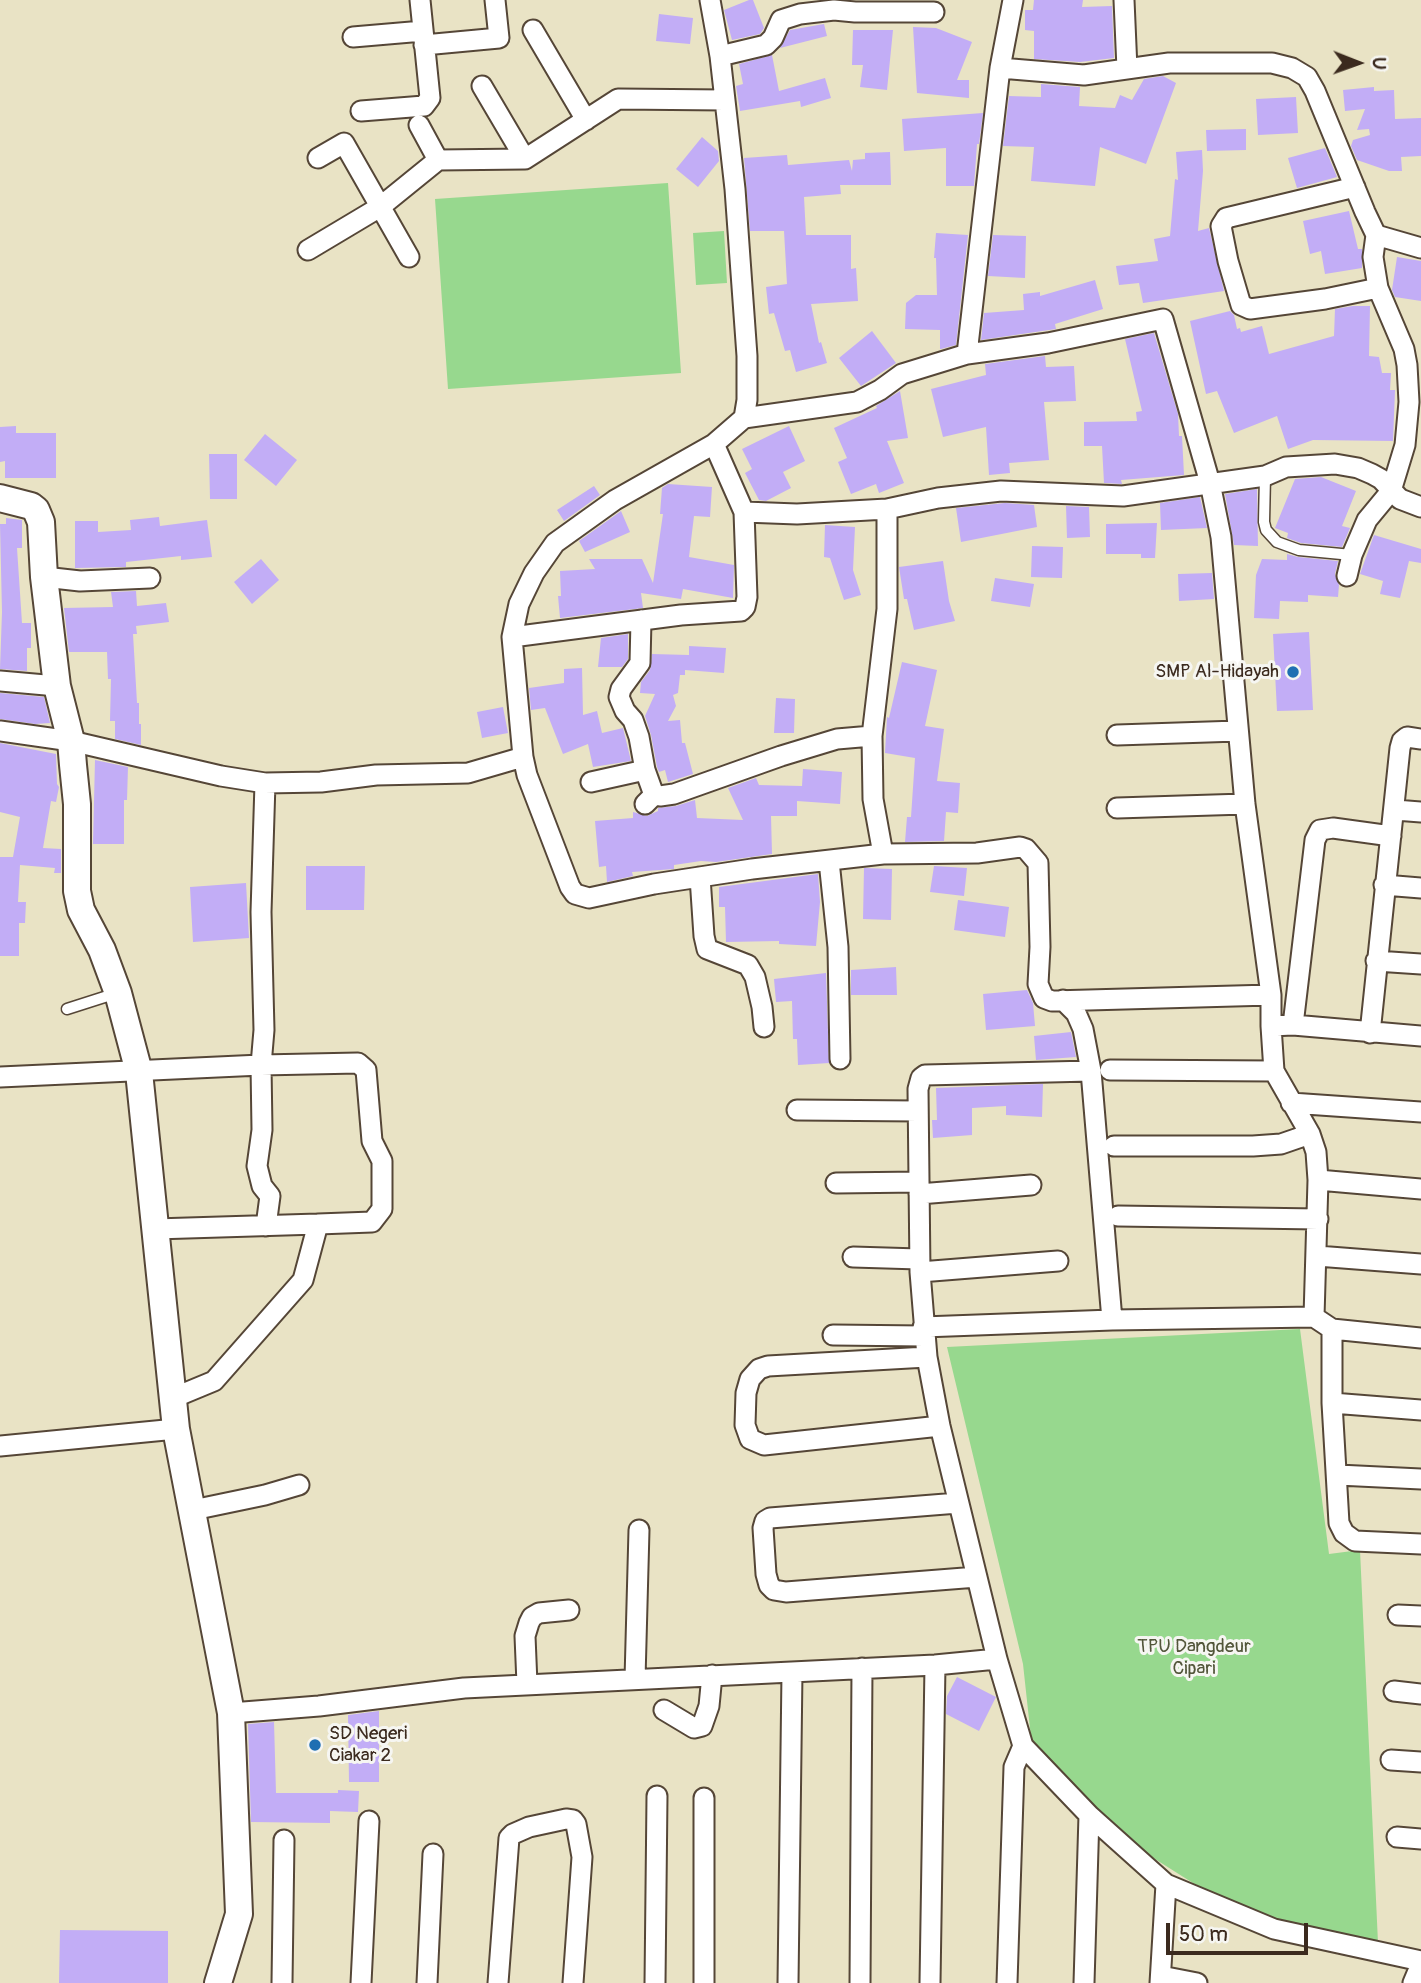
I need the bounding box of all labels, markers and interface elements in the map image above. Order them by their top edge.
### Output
north arrow [1323,28,1393,98]
text: U [1367,57,1391,70]
place label: SMP Al-Hidayah [1155,661,1279,683]
marker: SMP Al-Hidayah [1285,664,1301,680]
park label: TPU Dangdeur Cipari [1137,1636,1251,1680]
place label: SD Negeri Ciakar 2 [329,1723,407,1767]
marker: SD Negeri Ciakar 2 [307,1737,323,1753]
scale bar [1169,1910,1311,1954]
text: 50 m [1179,1921,1228,1948]

